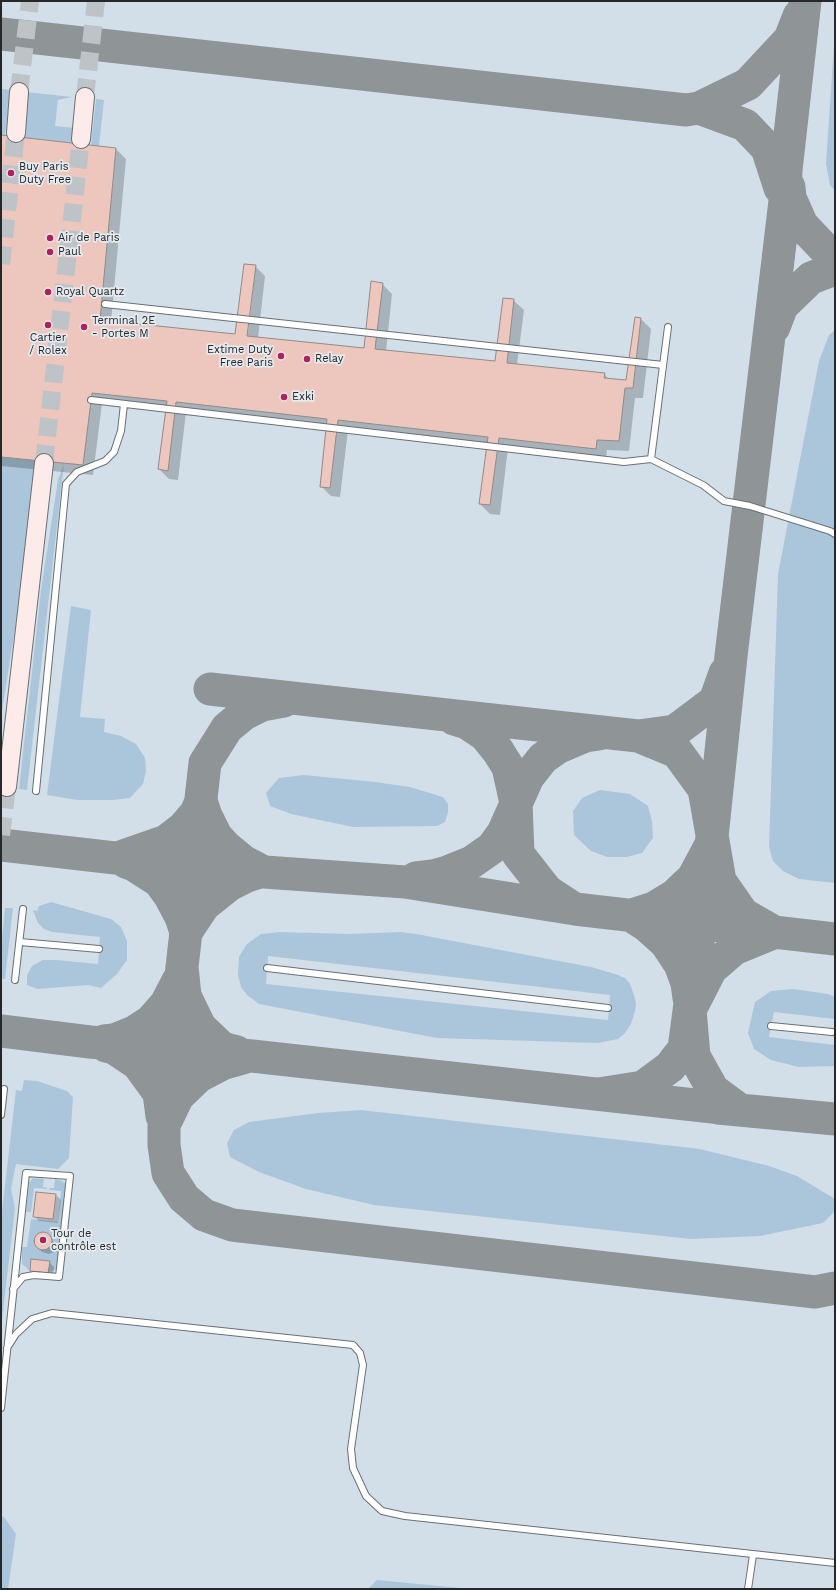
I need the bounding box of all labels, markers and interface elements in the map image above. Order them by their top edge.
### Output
place label: Buy Paris Duty Free [19,160,71,186]
marker: Buy Paris Duty Free [6,168,16,178]
place label: Air de Paris [58,231,120,245]
marker: Air de Paris [45,233,55,243]
place label: Paul [58,245,81,259]
marker: Paul [45,247,55,257]
place label: Royal Quartz [56,285,124,299]
marker: Royal Quartz [43,287,53,297]
place label: Terminal 2E - Portes M [92,314,155,340]
marker: Cartier / Rolex [43,320,53,330]
marker: Terminal 2E - Portes M [79,322,89,332]
place label: Cartier / Rolex [29,331,67,357]
place label: Extime Duty Free Paris [207,343,273,369]
marker: Extime Duty Free Paris [276,351,286,361]
place label: Relay [315,352,343,366]
marker: Relay [302,354,312,364]
place label: Exki [292,390,314,404]
marker: Exki [279,392,289,402]
place label: Tour de contrôle est [51,1227,116,1253]
marker: Tour de contrôle est [38,1235,48,1245]

